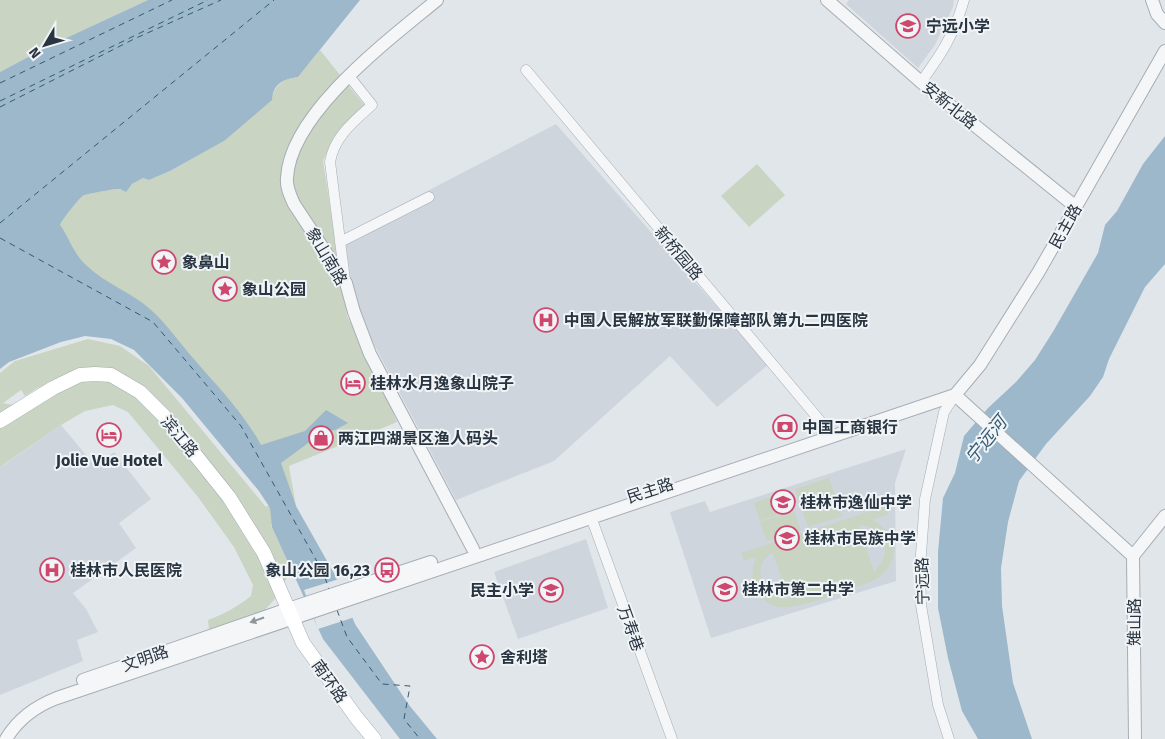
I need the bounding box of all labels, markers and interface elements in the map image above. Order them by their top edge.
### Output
school or university icon: 宁远小学 [895,13,921,39]
place label: 宁远小学 [926,17,990,36]
north arrow [20,20,70,70]
text: N [26,44,45,62]
street label: 安新北路 [919,78,981,133]
street label: 民主路 [1045,201,1085,252]
street label: 新桥园路 [651,223,706,284]
street label: 象山南路 [302,224,351,289]
place icon: 象鼻山 [151,249,177,275]
place label: 象鼻山 [182,253,230,272]
place icon: 象山公园 [212,276,238,302]
place label: 象山公园 [242,280,306,299]
hospital icon: 中国人民解放军联勤保障部队第九二四医院 [533,307,559,333]
place label: 中国人民解放军联勤保障部队第九二四医院 [564,311,868,330]
hotel icon: 桂林水月逸象山院子 [340,370,366,396]
place label: 桂林水月逸象山院子 [370,374,514,393]
water label: 宁远河 [960,410,1013,468]
street label: 滨江路 [157,412,202,461]
bank icon: 中国工商银行 [772,414,798,440]
place label: 中国工商银行 [802,418,898,437]
hotel icon: Jolie Vue Hotel [96,422,122,448]
shop icon: 两江四湖景区渔人码头 [308,425,334,451]
place label: 两江四湖景区渔人码头 [338,429,498,448]
place label: Jolie Vue Hotel [55,451,162,470]
street label: 民主路 [624,474,676,507]
school or university icon: 桂林市逸仙中学 [770,489,796,515]
place label: 桂林市逸仙中学 [800,493,912,512]
school or university icon: 桂林市民族中学 [774,525,800,551]
place label: 桂林市民族中学 [804,529,916,548]
hospital icon: 桂林市人民医院 [39,557,65,583]
bus stop icon: 象山公园 16,23 [374,557,400,583]
street label: 宁远路 [913,557,932,605]
place label: 桂林市人民医院 [70,561,182,580]
place label: 象山公园 16,23 [265,561,370,580]
school or university icon: 桂林市第二中学 [712,576,738,602]
school or university icon: 民主小学 [538,577,564,603]
place label: 桂林市第二中学 [742,580,854,599]
place label: 民主小学 [470,581,534,600]
street label: 雉山路 [1125,598,1144,646]
street label: 万寿巷 [613,602,648,654]
one-way arrow [249,616,264,624]
street label: 文明路 [119,642,171,675]
place icon: 舍利塔 [469,644,495,670]
place label: 舍利塔 [500,648,548,667]
street label: 南环路 [308,656,351,706]

